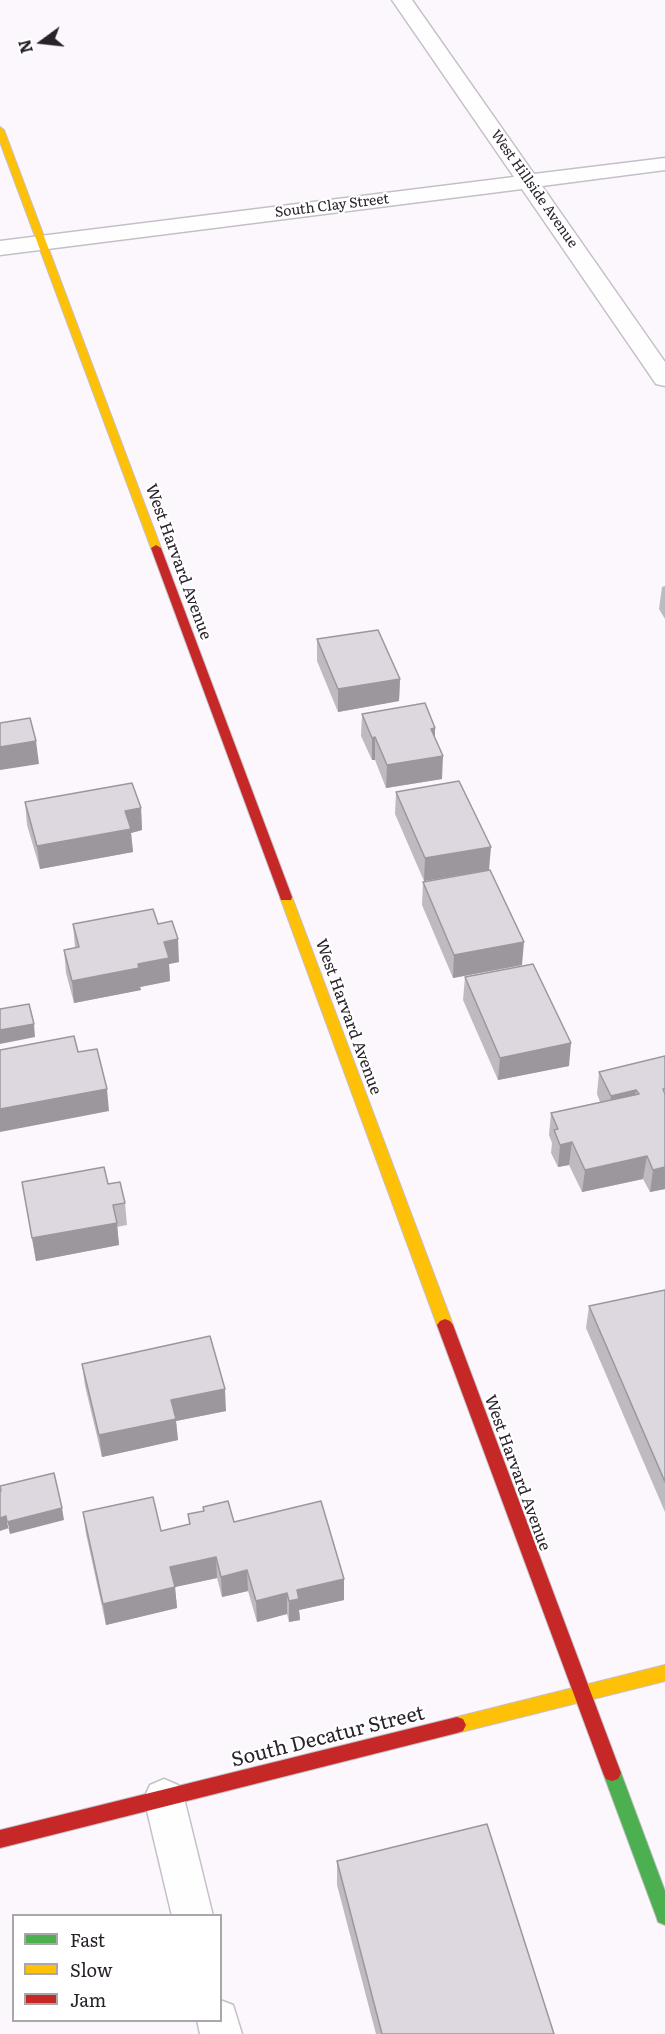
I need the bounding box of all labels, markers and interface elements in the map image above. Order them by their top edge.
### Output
north arrow [12,12,72,72]
text: N [11,37,38,56]
street label: West Hillside Avenue [487,127,581,251]
street label: South Clay Street [274,191,390,221]
street label: West Harvard Avenue [141,481,215,643]
street label: West Harvard Avenue [311,936,385,1098]
street label: West Harvard Avenue [480,1392,554,1554]
street label: South Decatur Street [229,1701,427,1773]
legend [12,1914,222,2022]
text: Fast [70,1926,105,1953]
text: Slow [70,1956,112,1983]
text: Jam [70,1986,106,2013]

